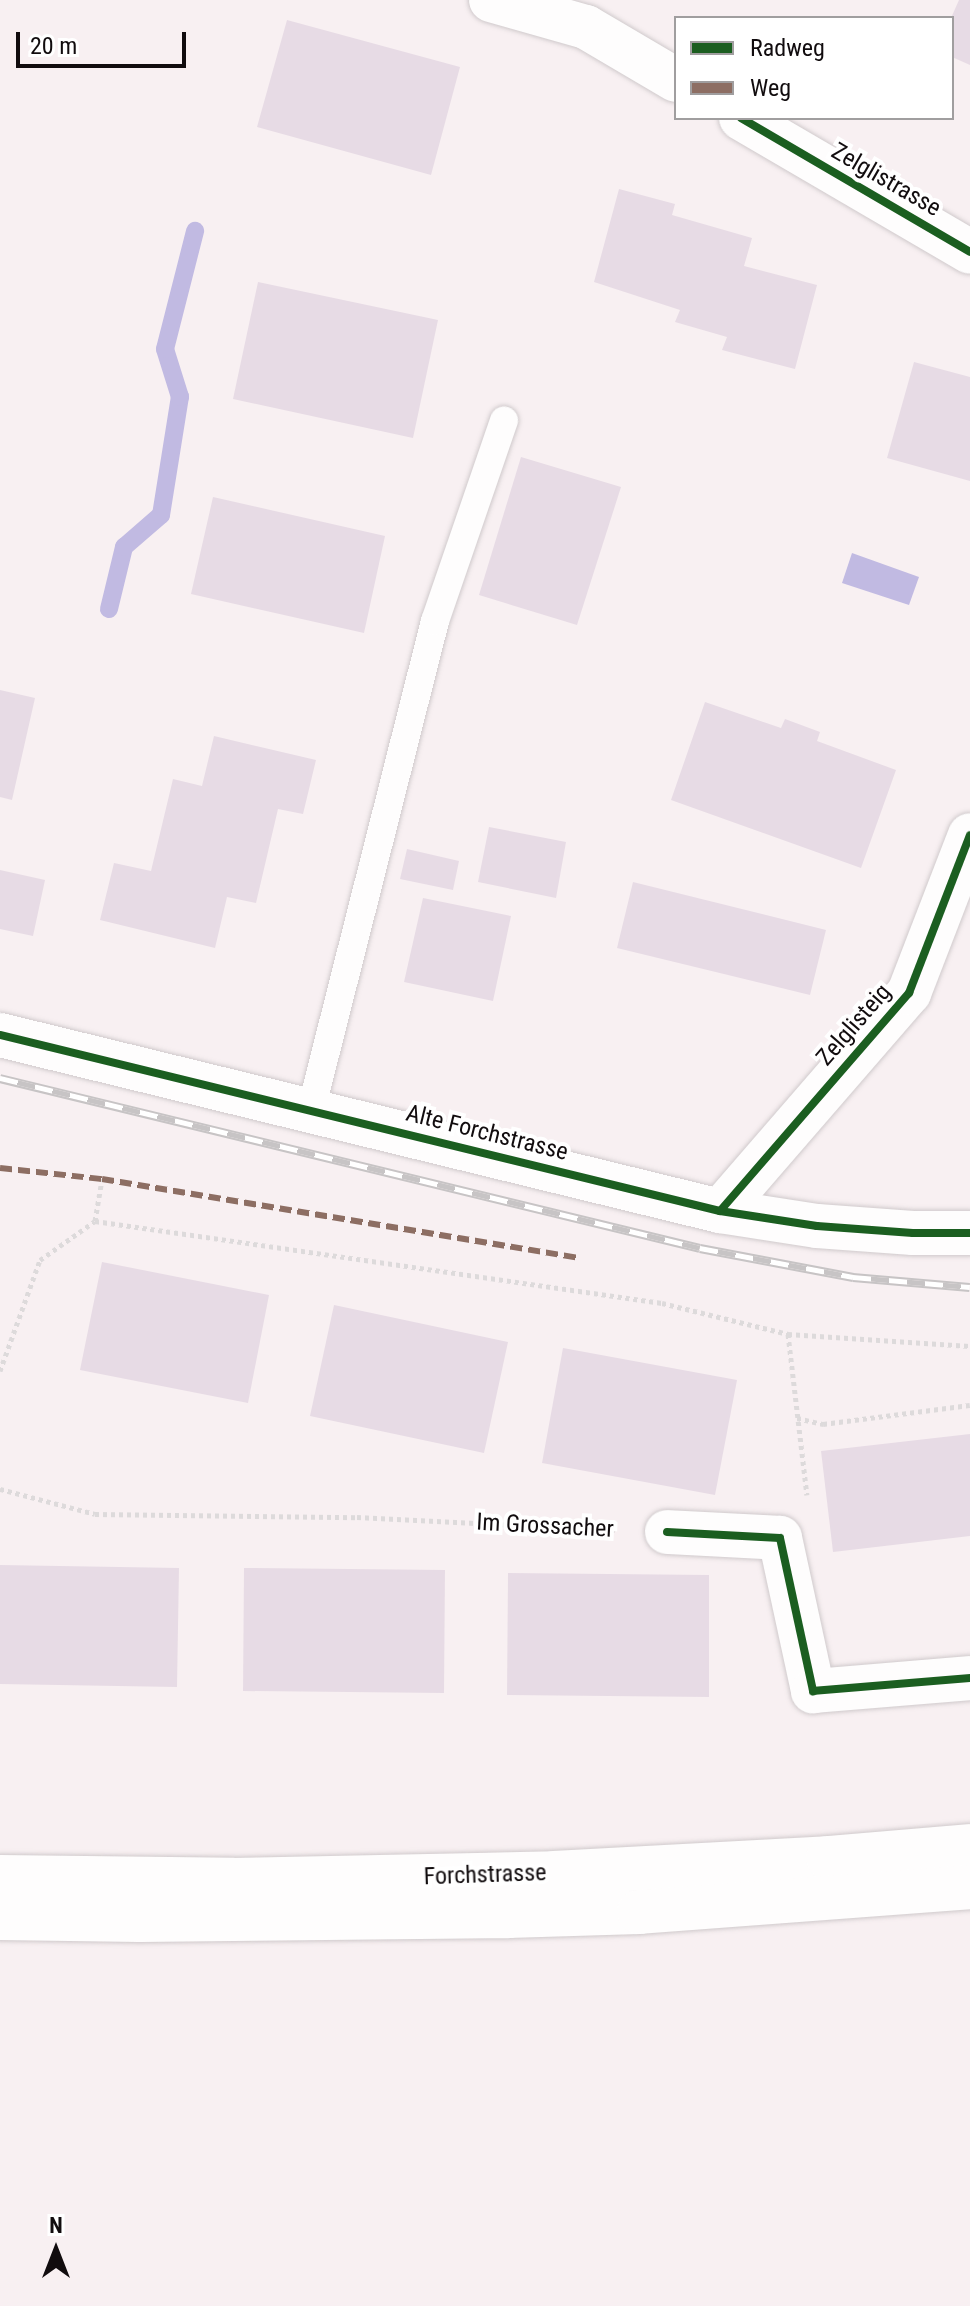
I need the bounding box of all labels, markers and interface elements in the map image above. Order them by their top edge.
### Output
scale bar [20,16,190,66]
legend [674,16,954,120]
text: 20 m [30,32,77,60]
text: Radweg [750,34,825,62]
text: Weg [750,74,791,102]
street label: Zelglistrasse [826,137,946,223]
street label: Zelglisteig [811,978,897,1072]
street label: Alte Forchstrasse [403,1099,571,1167]
street label: Im Grossacher [476,1508,614,1544]
street label: Forchstrasse [423,1858,547,1892]
north arrow [16,2210,96,2290]
text: N [49,2213,63,2238]

